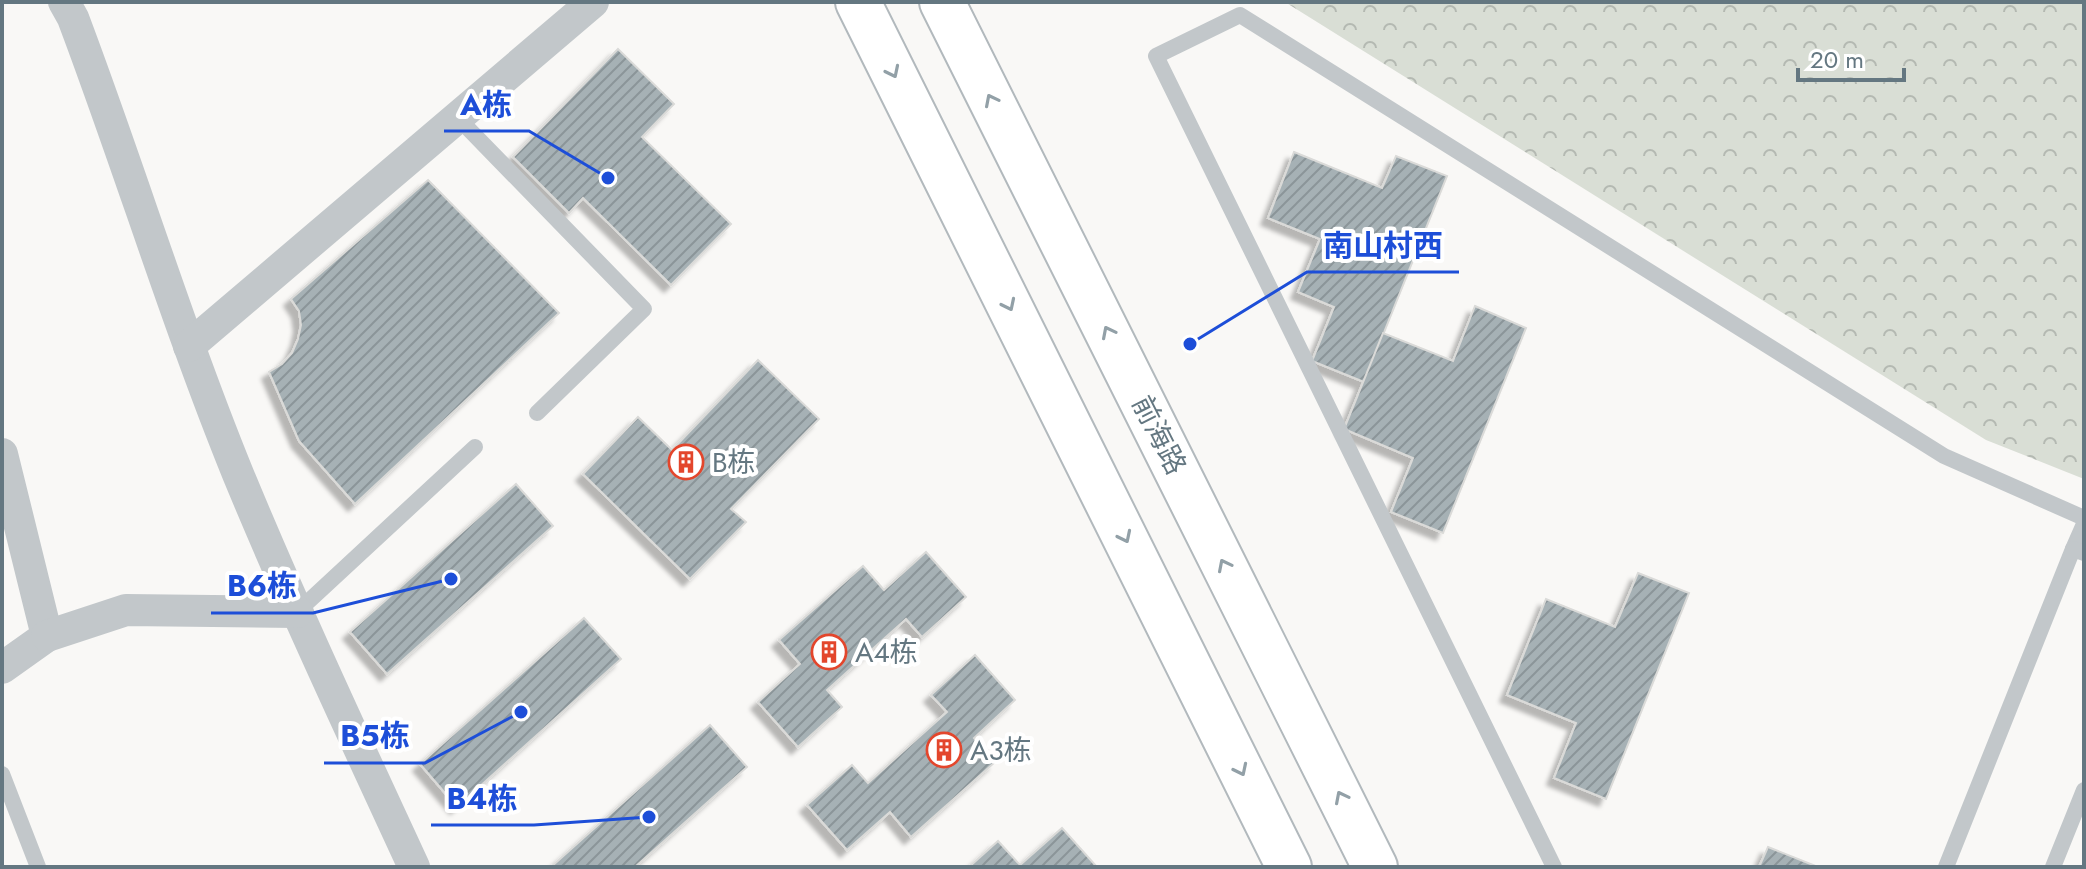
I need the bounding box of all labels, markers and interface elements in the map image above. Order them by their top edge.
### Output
scale bar [1798,32,1904,82]
text: 20 m [1810,42,1864,77]
one-way arrow [883,63,899,78]
callout: A栋 [444,77,529,131]
text: A栋 [459,83,512,126]
one-way arrow [986,93,1001,108]
callout: 南山村西 [1307,218,1459,272]
text: 南山村西 [1323,224,1443,267]
one-way arrow [999,296,1015,311]
one-way arrow [1102,326,1117,341]
street label: 前海路 [1122,388,1196,482]
place label: B栋 [712,442,756,483]
building icon: B栋 [667,443,705,481]
one-way arrow [1115,529,1131,544]
one-way arrow [1218,558,1234,573]
callout: B6栋 [211,559,313,613]
text: B6栋 [227,564,297,607]
place label: A4栋 [855,632,918,673]
building icon: A4栋 [810,633,848,671]
callout: B5栋 [324,709,425,763]
text: B5栋 [340,714,410,757]
place label: A3栋 [970,730,1032,771]
building icon: A3栋 [925,731,963,769]
one-way arrow [1231,761,1247,776]
callout: B4栋 [431,771,534,825]
text: B4栋 [447,777,517,820]
one-way arrow [1335,791,1350,806]

